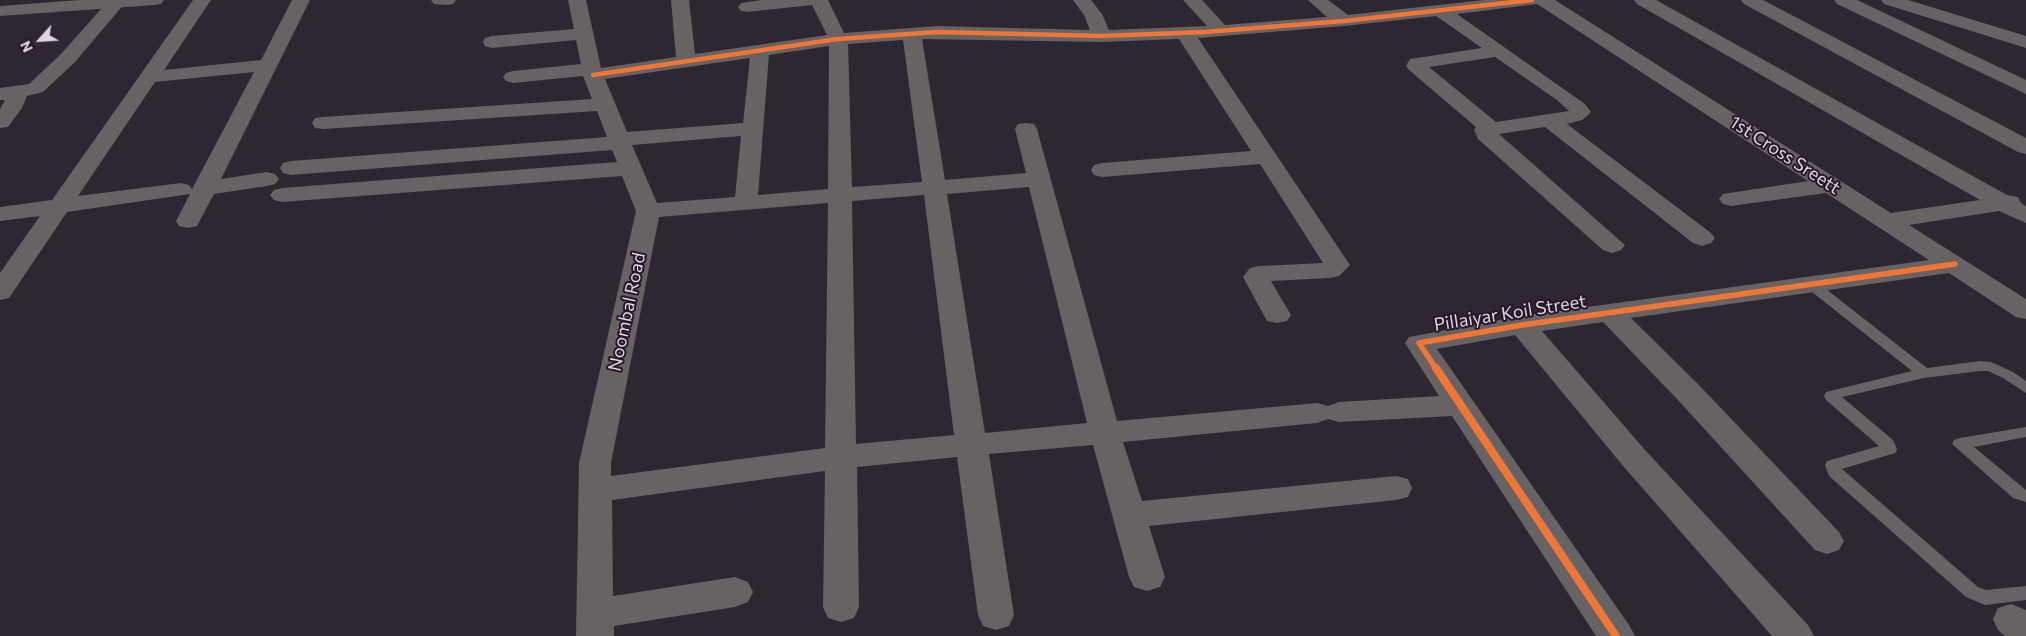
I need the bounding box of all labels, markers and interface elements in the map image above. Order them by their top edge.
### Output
north arrow [15,15,65,65]
text: N [16,38,36,55]
street label: 1st Cross Sreett [1726,111,1844,199]
street label: Noombal Road [604,251,650,373]
street label: Pillaiyar Koil Street [1432,290,1588,336]

